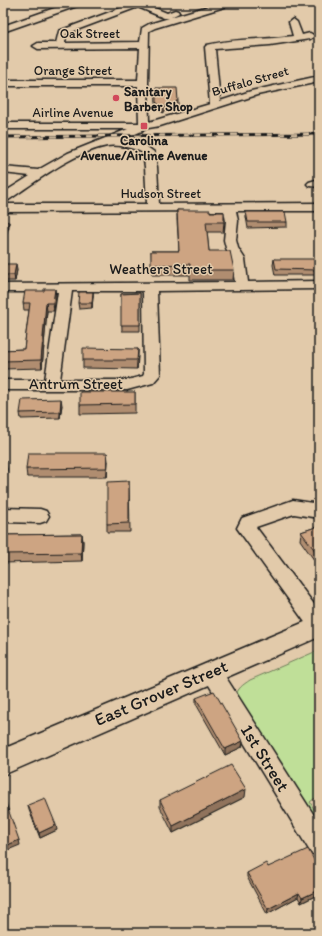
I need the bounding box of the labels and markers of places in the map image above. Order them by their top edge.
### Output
place label: Sanitary Barber Shop [124,84,193,115]
marker: Sanitary Barber Shop [111,93,121,103]
marker: Carolina Avenue/Airline Avenue [139,121,149,131]
place label: Carolina Avenue/Airline Avenue [79,133,208,163]

